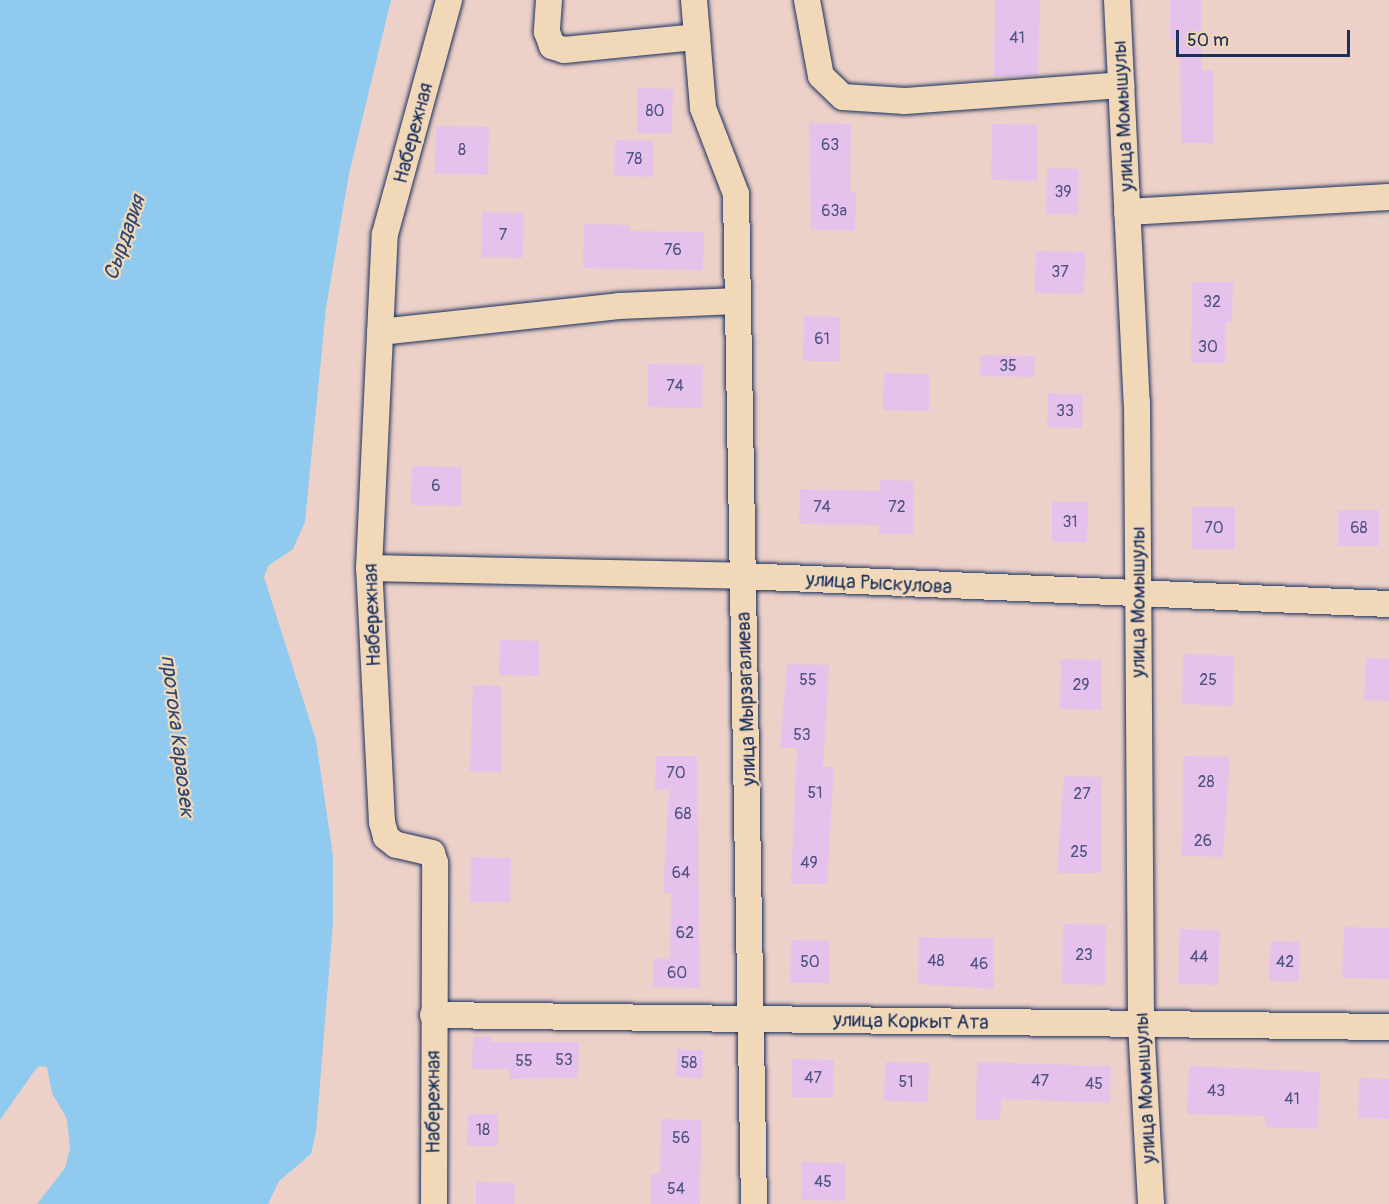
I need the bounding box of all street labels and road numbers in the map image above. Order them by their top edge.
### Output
street label: улица Момышулы [1107,40,1139,192]
street label: Набережная [388,80,438,186]
street label: улица Момышулы [1126,526,1150,678]
street label: Набережная [358,563,386,667]
street label: улица Рыскулова [805,567,953,599]
street label: улица Мырзагалиева [731,611,761,787]
street label: улица Коркыт Ата [833,1008,989,1034]
street label: улица Момышулы [1129,1012,1161,1164]
street label: Набережная [421,1050,445,1154]

